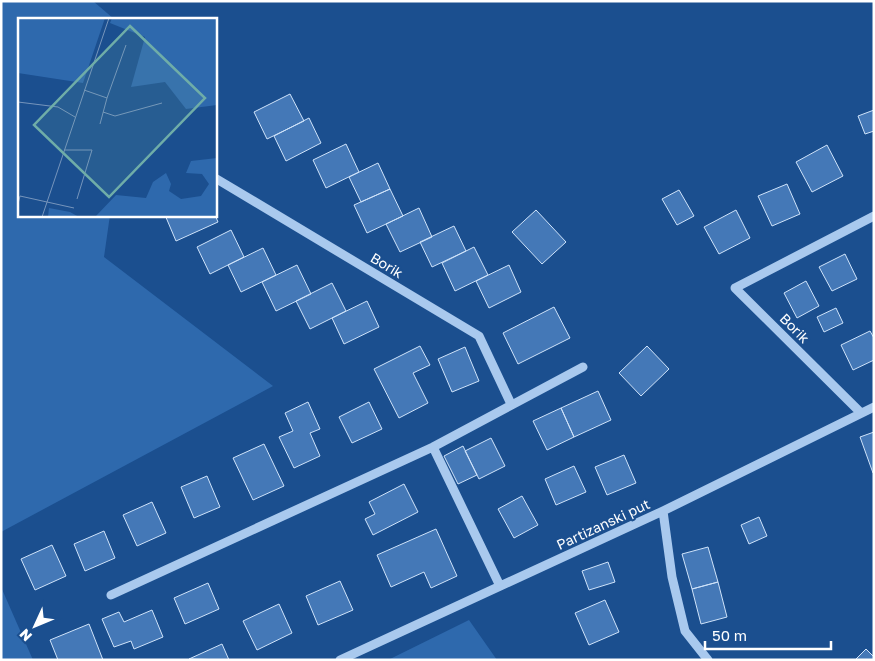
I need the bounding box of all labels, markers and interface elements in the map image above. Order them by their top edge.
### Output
inset map [18,18,216,216]
street label: Borik [368,249,406,281]
street label: Borik [777,310,813,346]
street label: Partizanski put [554,495,652,553]
north arrow [10,601,60,651]
scale bar [705,618,831,650]
text: N [15,626,35,645]
text: 50 m [712,626,747,644]

